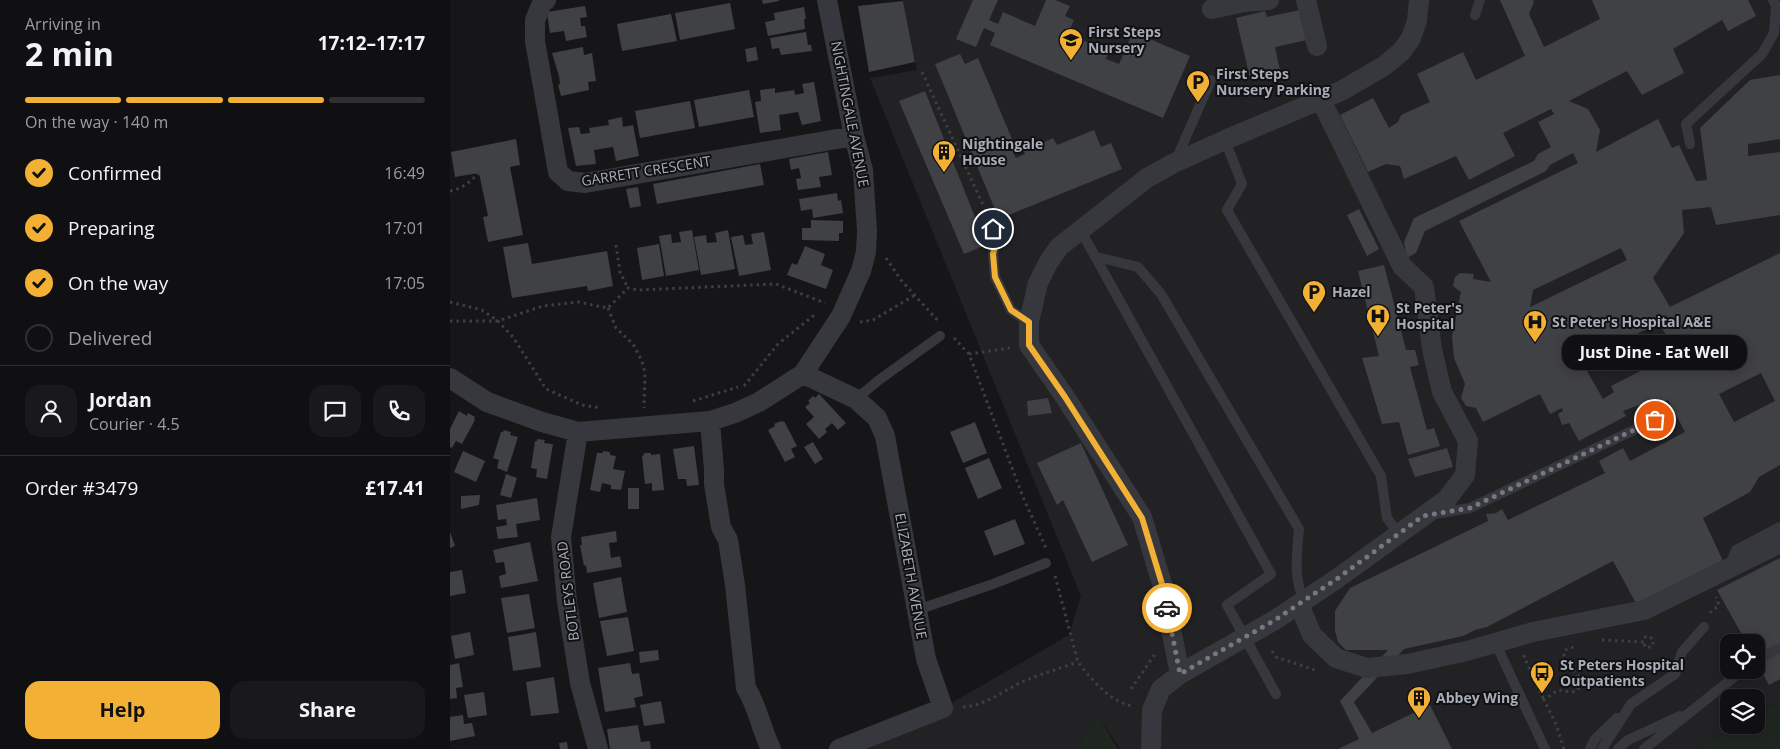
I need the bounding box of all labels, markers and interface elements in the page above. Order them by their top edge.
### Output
text: Arriving in [25,13,101,35]
place label: First Steps Nursery [1088,22,1161,57]
school or university icon: First Steps Nursery [1058,27,1084,61]
text: 17:12–17:17 [318,30,425,56]
text: 2 min [25,32,114,75]
street label: NIGHTINGALE AVENUE [827,39,874,189]
place label: First Steps Nursery Parking [1216,64,1330,99]
parking icon: First Steps Nursery Parking [1185,69,1211,103]
text: On the way · 140 m [25,111,168,133]
place label: Nightingale House [962,134,1043,169]
building icon: Nightingale House [931,139,957,173]
street label: GARRETT CRESCENT [580,151,712,190]
icon: check [25,159,53,187]
text: Confirmed [68,160,162,186]
text: 16:49 [384,162,425,184]
pin [972,208,1014,250]
icon: check [25,214,53,242]
text: Preparing [68,215,155,241]
icon: home [979,215,1007,243]
text: 17:01 [384,217,425,239]
icon: check [25,269,53,297]
text: On the way [68,270,168,296]
text: 17:05 [384,272,425,294]
parking icon: Hazel [1301,279,1327,313]
place label: Hazel [1332,282,1371,301]
place label: St Peter's Hospital [1396,298,1462,333]
hospital icon: St Peter's Hospital [1365,303,1391,337]
hospital icon: St Peter's Hospital A&E [1522,309,1548,343]
place label: St Peter's Hospital A&E [1552,312,1712,331]
text: Delivered [68,325,152,351]
callout: Just Dine - Eat Well [1562,335,1748,370]
text: Just Dine - Eat Well [1580,341,1729,363]
button: person [25,385,77,437]
button: chat [309,385,361,437]
button: phone [373,385,425,437]
text: Jordan [89,387,152,413]
pin [1634,399,1676,441]
icon: bag [1641,406,1669,434]
text: Courier · 4.5 [89,413,180,435]
text: Order #3479 [25,475,138,501]
text: £17.41 [365,475,425,501]
street label: ELIZABETH AVENUE [891,511,932,641]
street label: BOTLEYS ROAD [552,540,583,642]
courier [1142,583,1192,633]
icon: car [1153,594,1181,622]
map controls [1720,634,1765,734]
button: locate [1720,634,1765,679]
place label: St Peters Hospital Outpatients [1560,655,1684,690]
bus stop icon: St Peters Hospital Outpatients [1529,660,1555,694]
button: Help [25,681,220,739]
button: Share [230,681,425,739]
building icon: Abbey Wing [1406,685,1432,719]
place label: Abbey Wing [1436,688,1518,707]
button: layers [1720,689,1765,734]

